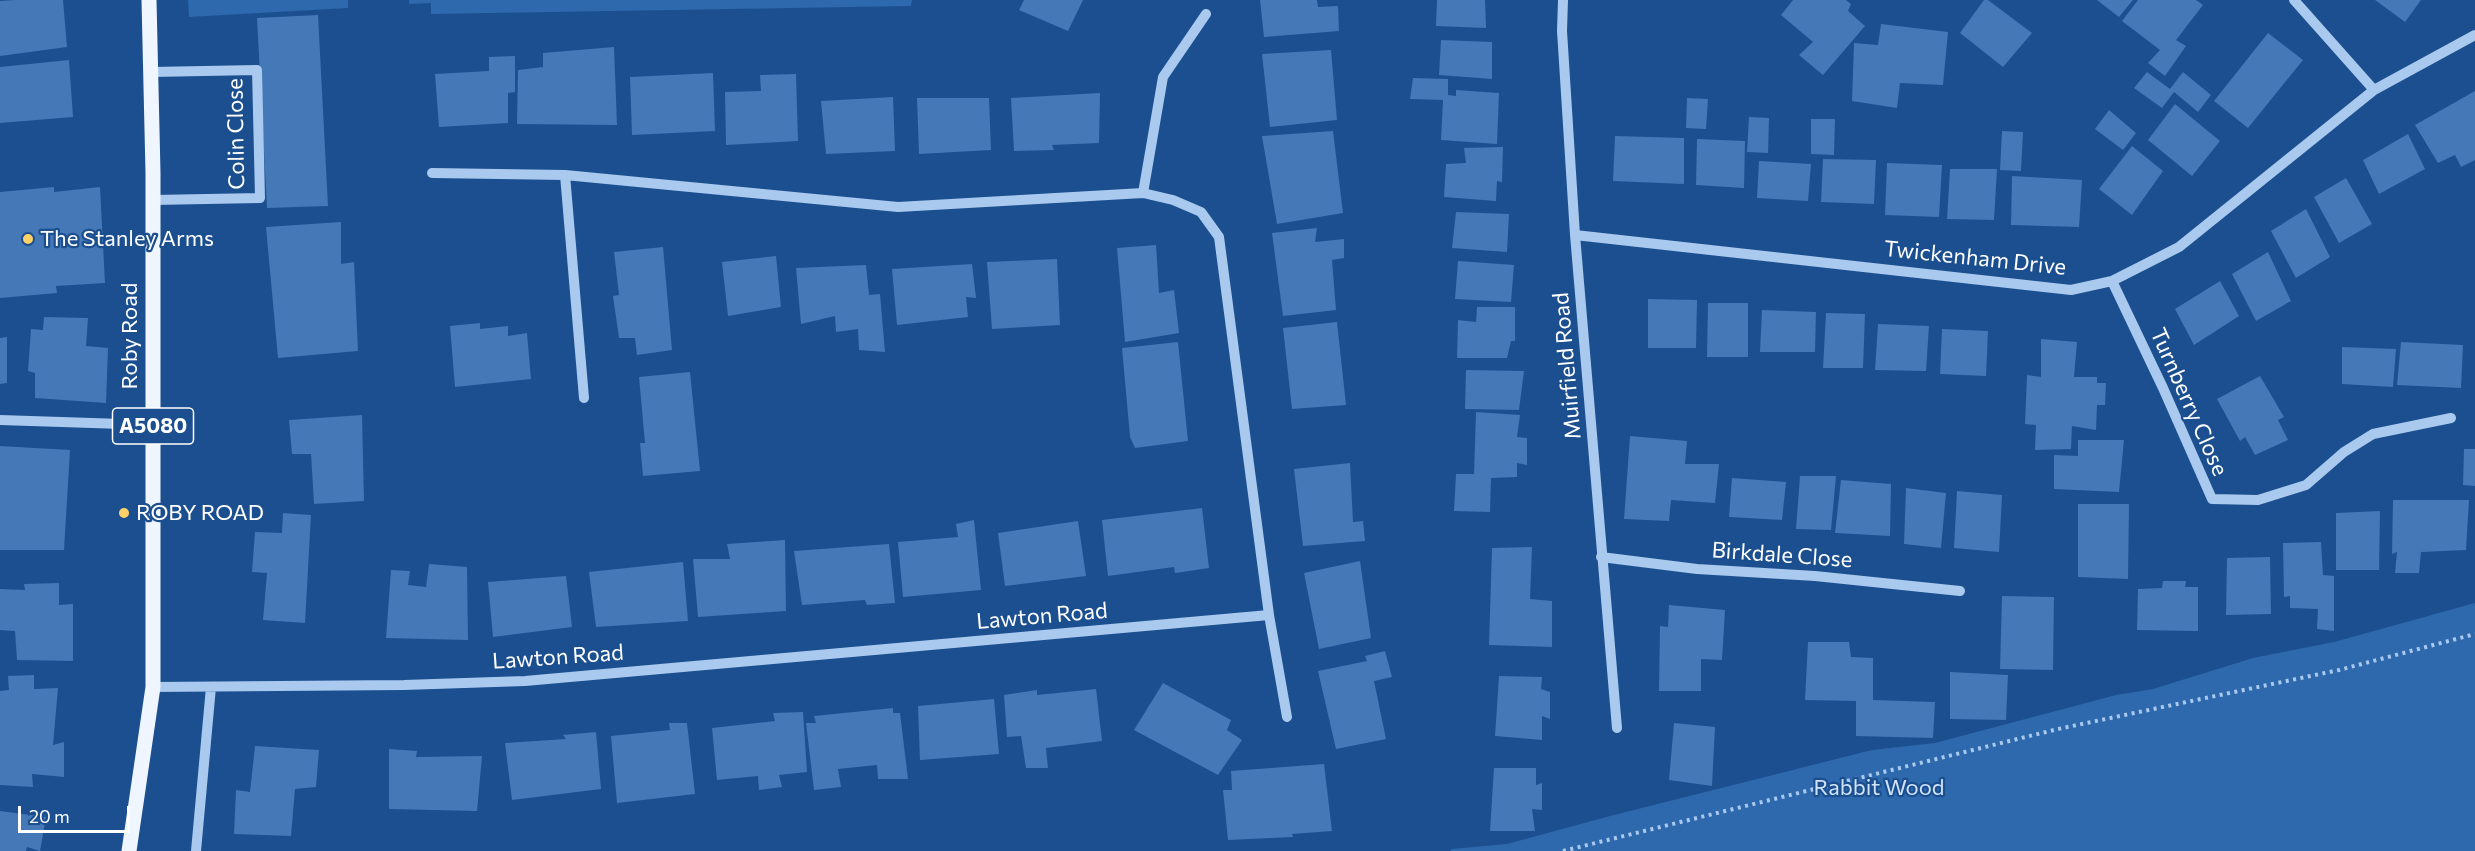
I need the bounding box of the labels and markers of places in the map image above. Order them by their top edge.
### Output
place label: The Stanley Arms [40,226,214,252]
marker: The Stanley Arms [21,232,35,246]
place label: ROBY ROAD [136,500,264,526]
marker: ROBY ROAD [117,506,131,520]

